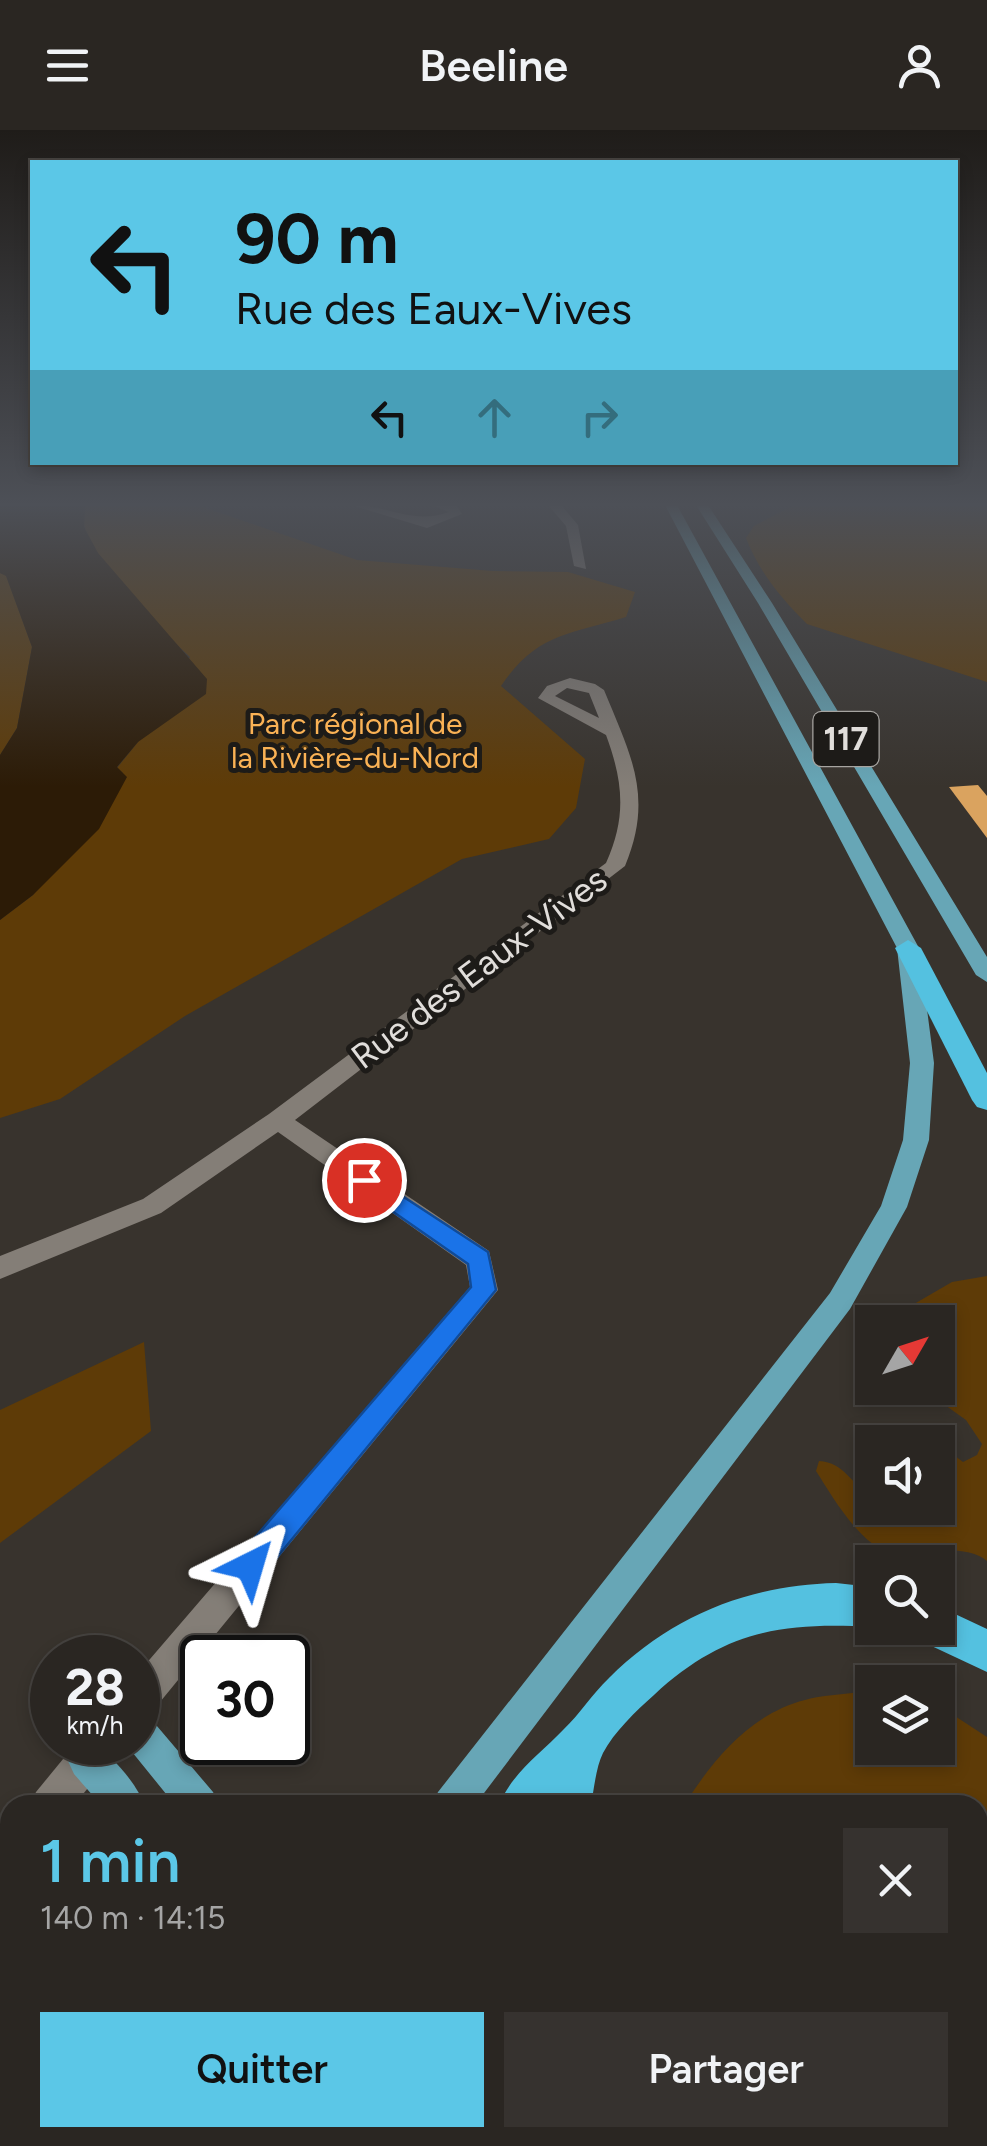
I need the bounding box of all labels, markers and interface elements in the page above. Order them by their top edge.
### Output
icon: menu [40,38,95,93]
text: Beeline [419,38,568,92]
icon: person [892,38,947,93]
text: 90 m [235,196,399,281]
icon: left [70,200,200,330]
text: Rue des Eaux-Vives [235,281,632,335]
icon: left [362,390,417,445]
icon: ahead [467,390,522,445]
icon: right [572,390,627,445]
park label: Parc régional de la Rivière-du-Nord [231,705,479,776]
road number: 117 [814,712,878,766]
street label: Rue des Eaux-Vives [343,858,615,1078]
pin [322,1138,407,1223]
icon: arrive [337,1153,392,1208]
north arrow [855,1305,955,1405]
map controls [855,1305,955,1765]
button: sound [855,1425,955,1525]
position arrow [198,1514,302,1618]
button: search [855,1545,955,1645]
speed limit sign: 30 [180,1635,310,1765]
text: 28 [65,1657,125,1718]
button: layers [855,1665,955,1765]
text: km/h [66,1710,124,1740]
text: 1 min [40,1825,180,1897]
button: close [843,1828,948,1933]
text: 140 m · 14:15 [40,1899,225,1937]
button: Quitter [40,2012,484,2127]
button: Partager [504,2012,948,2127]

